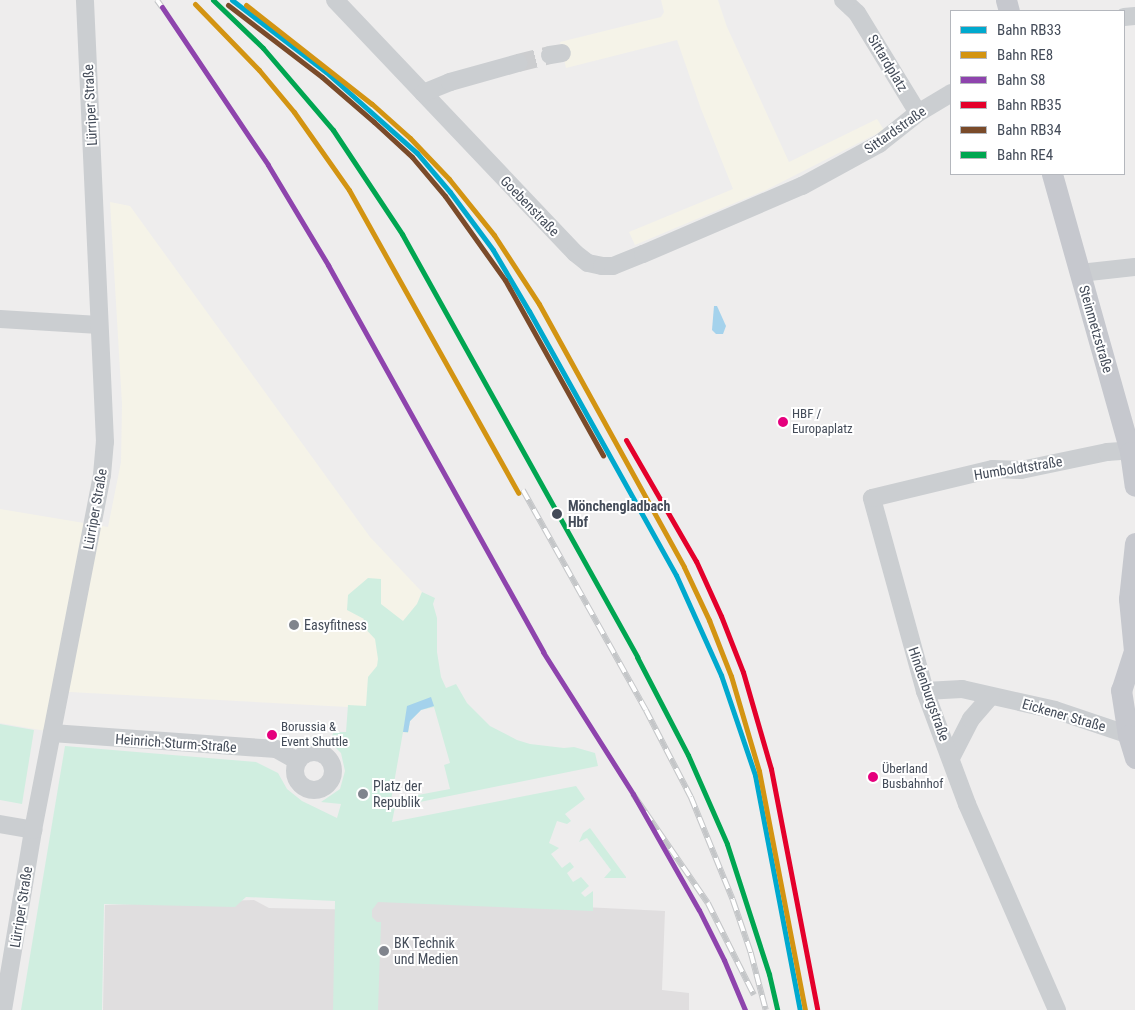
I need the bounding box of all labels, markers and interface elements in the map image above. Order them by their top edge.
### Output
legend [950,10,1125,175]
text: Bahn RB33 [997,21,1061,39]
street label: Sittardplatz [864,31,912,95]
text: Bahn RE8 [997,46,1053,64]
street label: Lürriper Straße [79,64,101,146]
text: Bahn S8 [997,71,1046,89]
text: Bahn RB35 [997,96,1061,114]
street label: Sittardstraße [861,103,929,157]
text: Bahn RB34 [997,121,1061,139]
text: Bahn RE4 [997,146,1053,164]
street label: Goebenstraße [497,172,563,240]
street label: Steinmetzstraße [1075,283,1117,375]
place label: HBF / Europaplatz [792,407,853,438]
marker: HBF / Europaplatz [778,417,788,427]
street label: Humboldtstraße [973,453,1063,483]
street label: Lürriper Straße [80,467,110,551]
place label: Mönchengladbach Hbf [568,498,670,530]
marker: Mönchengladbach Hbf [550,507,564,521]
place label: Easyfitness [304,617,367,633]
marker: Easyfitness [288,619,300,631]
street label: Hindenburgstraße [905,645,953,743]
street label: Eickener Straße [1020,695,1108,735]
place label: Borussia & Event Shuttle [281,720,348,751]
street label: Heinrich-Sturm-Straße [115,730,237,756]
marker: Borussia & Event Shuttle [267,730,277,740]
place label: Überland Busbahnhof [882,762,943,793]
marker: Überland Busbahnhof [868,772,878,782]
place label: Platz der Republik [373,778,422,810]
marker: Platz der Republik [357,788,369,800]
street label: Lürriper Straße [6,865,36,949]
place label: BK Technik und Medien [394,935,458,968]
marker: BK Technik und Medien [378,945,390,957]

